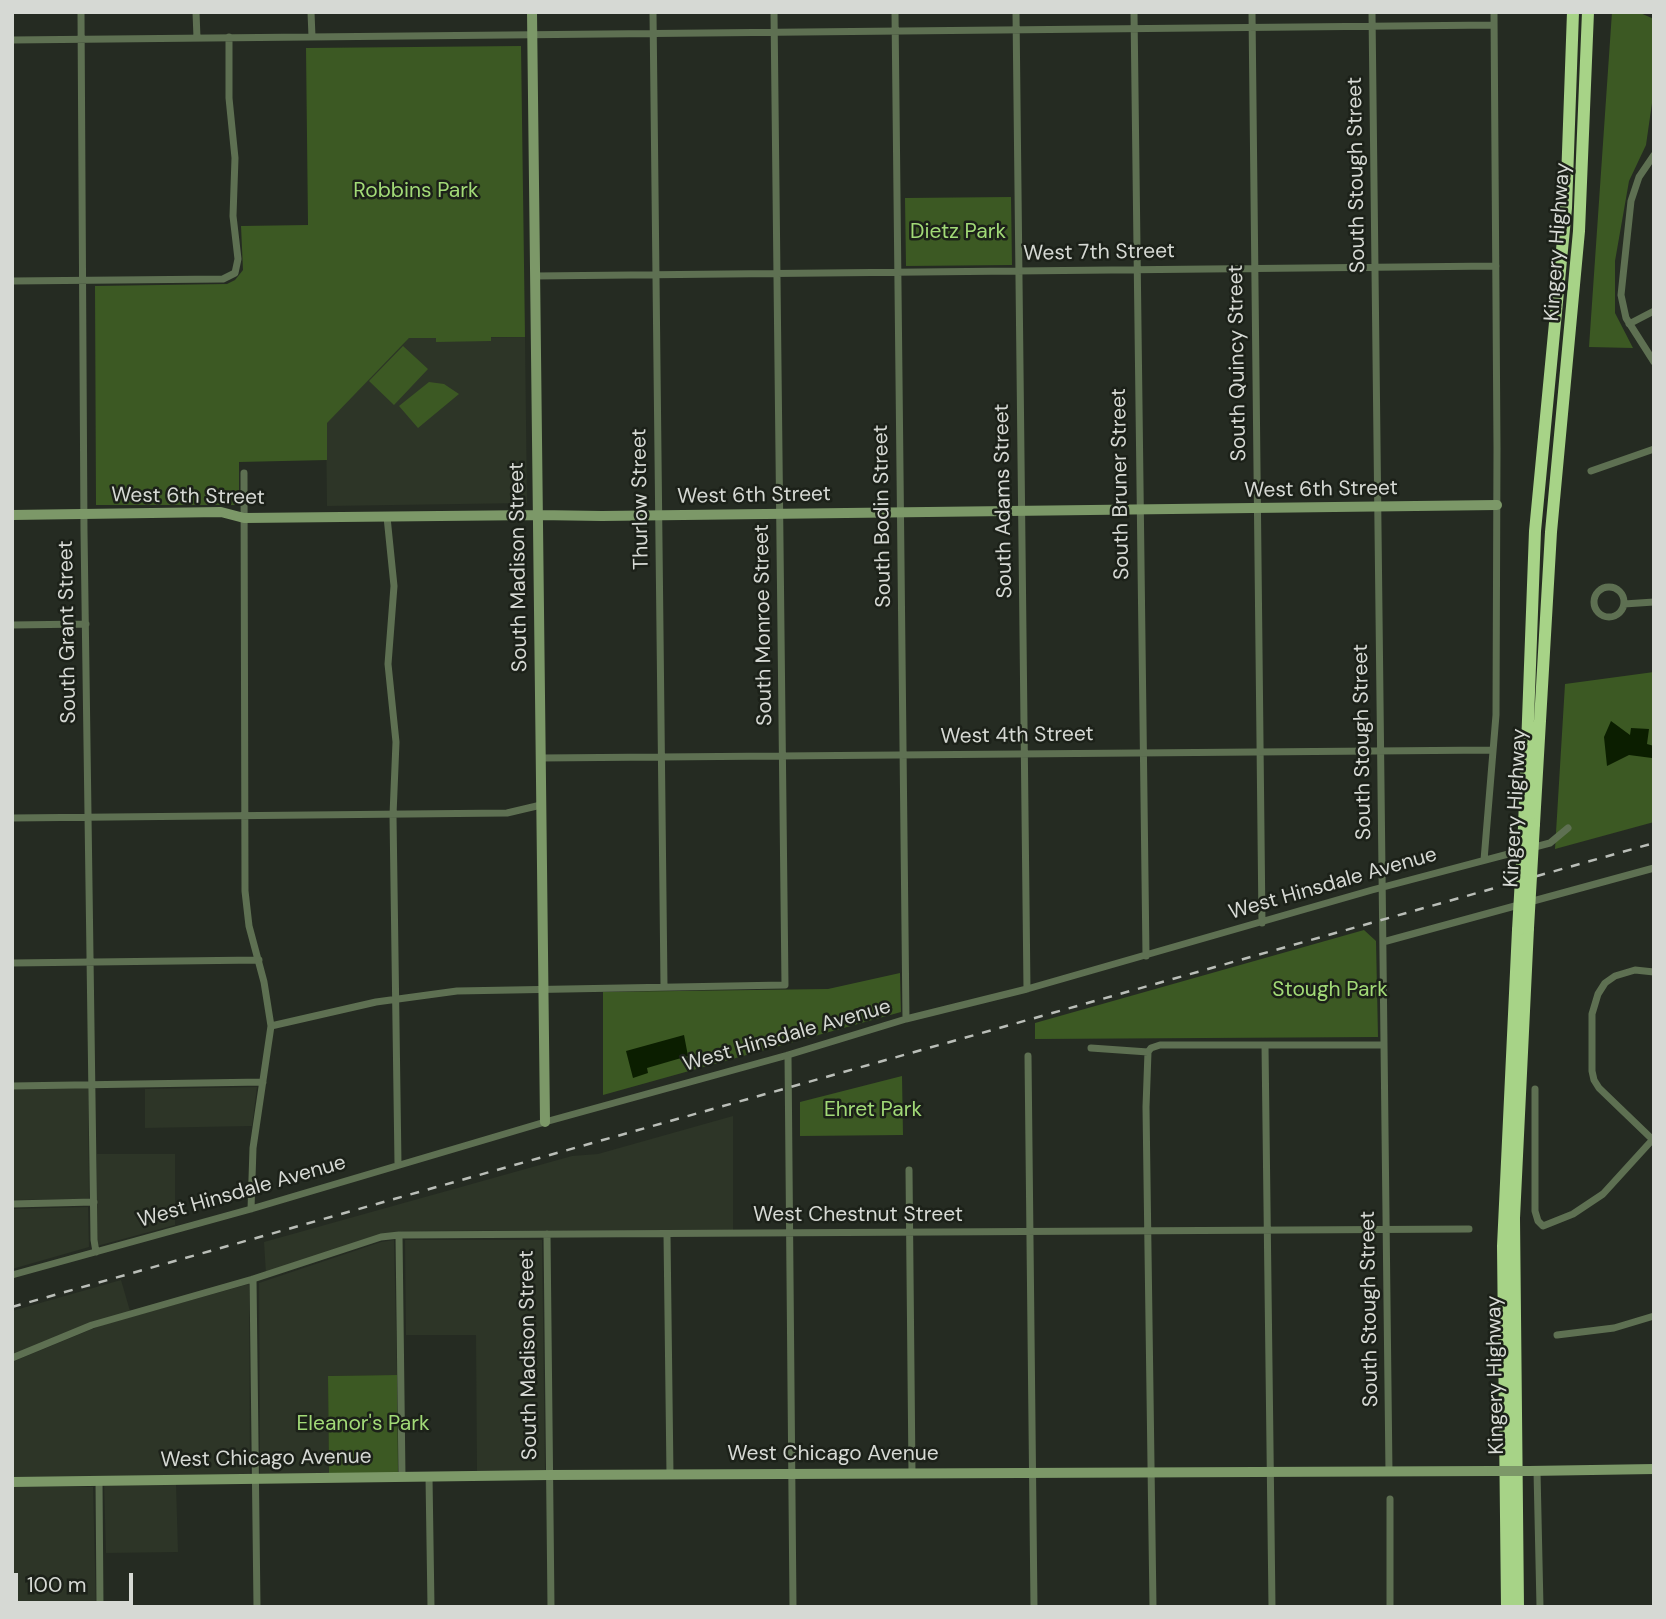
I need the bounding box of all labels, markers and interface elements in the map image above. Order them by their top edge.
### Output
street label: South Stough Street [1343,77,1371,273]
street label: Kingery Highway [1540,162,1576,322]
park label: Robbins Park [353,178,479,204]
park label: Dietz Park [910,219,1006,245]
street label: West 7th Street [1023,239,1175,267]
street label: South Quincy Street [1224,264,1252,462]
street label: South Bruner Street [1107,388,1135,580]
street label: South Adams Street [990,403,1018,599]
street label: South Bodin Street [869,424,897,608]
street label: Thurlow Street [627,428,655,570]
street label: South Madison Street [505,462,533,672]
street label: West 6th Street [1244,476,1398,504]
street label: West 6th Street [677,482,831,510]
street label: West 6th Street [111,483,265,511]
street label: South Monroe Street [750,524,778,726]
street label: South Grant Street [54,540,82,724]
street label: South Stough Street [1349,644,1377,840]
street label: West 4th Street [940,722,1094,750]
street label: Kingery Highway [1499,728,1533,888]
street label: West Hinsdale Avenue [1226,842,1440,926]
park label: Stough Park [1272,977,1388,1003]
street label: West Hinsdale Avenue [680,994,894,1078]
park label: Ehret Park [824,1097,922,1123]
street label: West Hinsdale Avenue [135,1150,349,1234]
street label: West Chestnut Street [753,1202,963,1228]
street label: South Stough Street [1356,1211,1384,1407]
street label: South Madison Street [515,1250,543,1460]
street label: Kingery Highway [1482,1295,1510,1455]
park label: Eleanor's Park [296,1411,430,1437]
street label: West Chicago Avenue [727,1441,939,1467]
street label: West Chicago Avenue [160,1445,372,1473]
scale bar [18,1560,136,1604]
text: 100 m [27,1571,87,1599]

